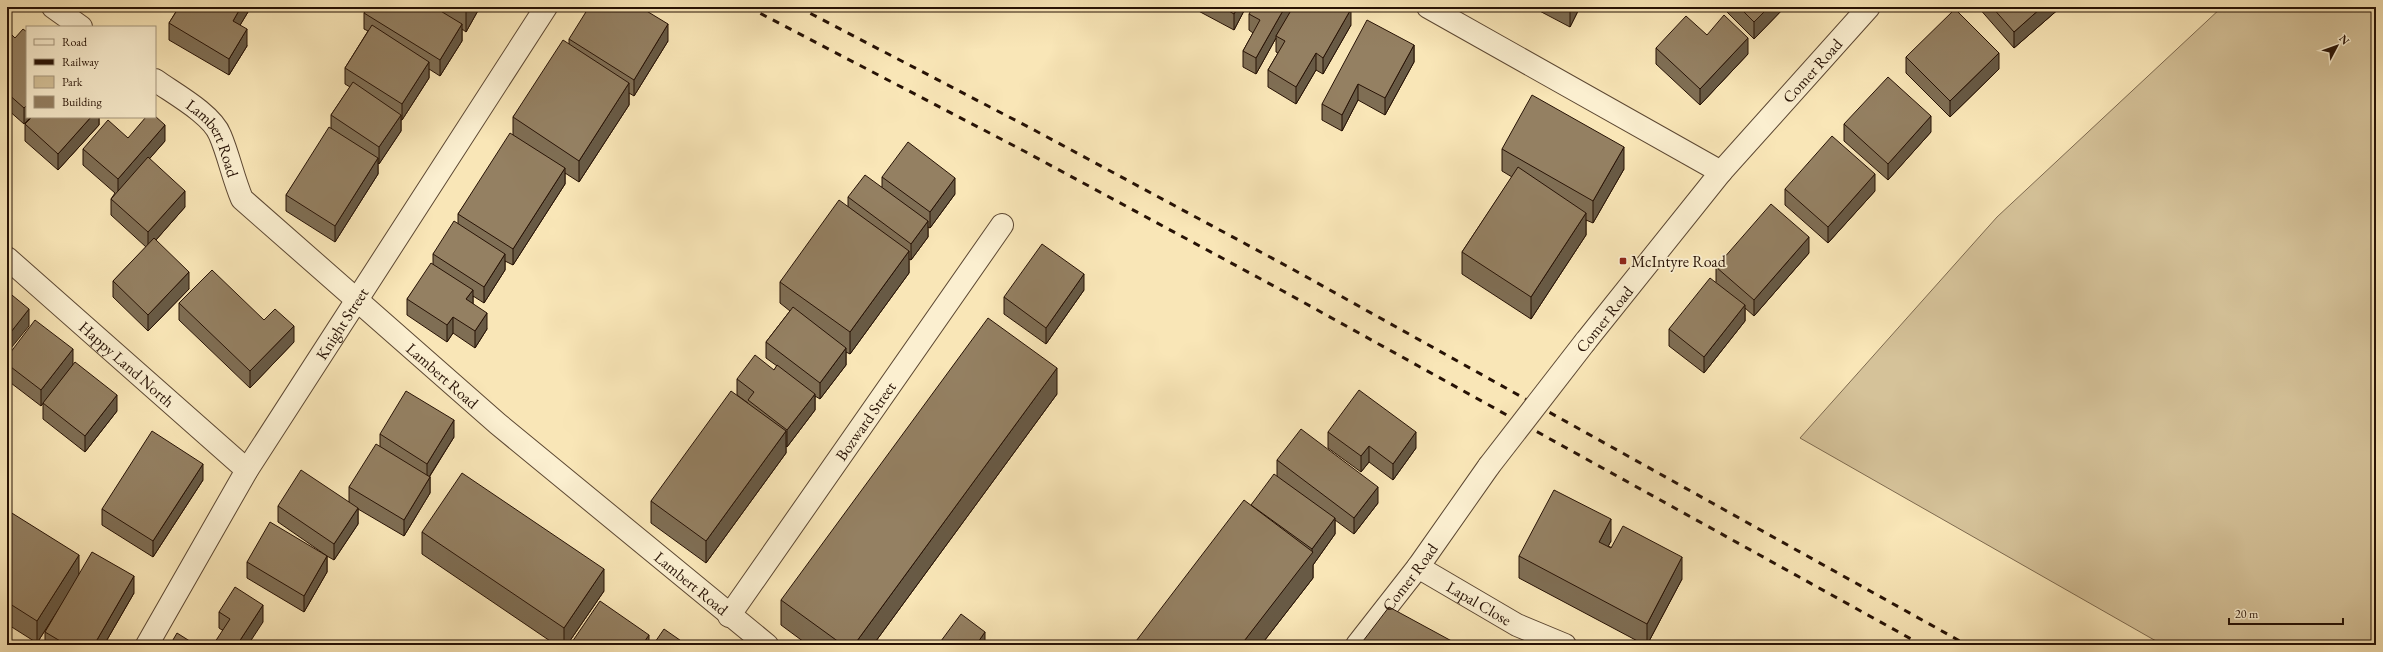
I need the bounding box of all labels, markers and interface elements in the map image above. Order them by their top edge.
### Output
legend [26,26,156,118]
north arrow [2317,26,2357,66]
text: N [2336,31,2353,47]
street label: Comer Road [1778,33,1848,108]
text: Road [62,34,88,50]
text: Railway [62,54,100,70]
text: Park [62,74,83,90]
text: Building [62,94,103,110]
street label: Lambert Road [182,94,244,181]
place label: McIntyre Road [1631,251,1727,272]
marker: McIntyre Road [1618,256,1628,266]
street label: Comer Road [1571,281,1638,357]
street label: Knight Street [311,284,373,364]
street label: Happy Land North [74,317,179,412]
street label: Lambert Road [402,338,484,414]
street label: Bozward Street [831,377,901,465]
street label: Comer Road [1377,538,1443,616]
street label: Lambert Road [650,547,733,620]
street label: Lapal Close [1443,576,1515,631]
scale bar [2229,600,2343,626]
text: 20 m [2235,606,2259,622]

